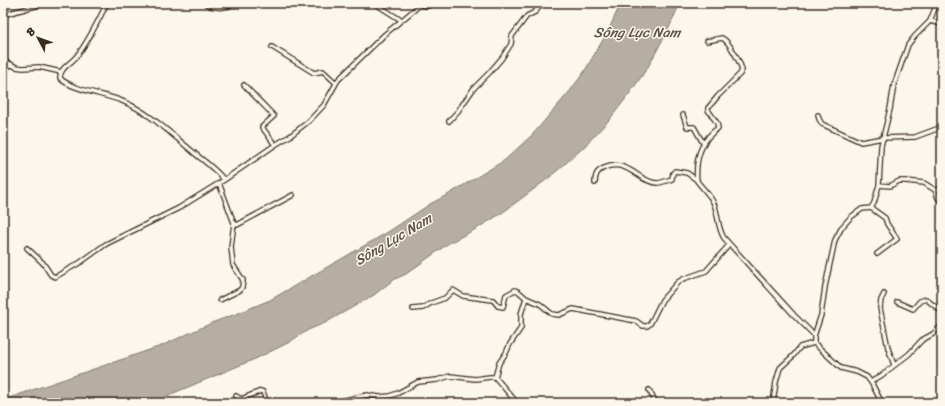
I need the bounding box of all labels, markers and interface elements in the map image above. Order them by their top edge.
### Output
north arrow [18,18,58,58]
water label: Sông Lục Nam [594,20,681,45]
text: B [21,23,40,41]
water label: Sông Lục Nam [350,206,438,272]

